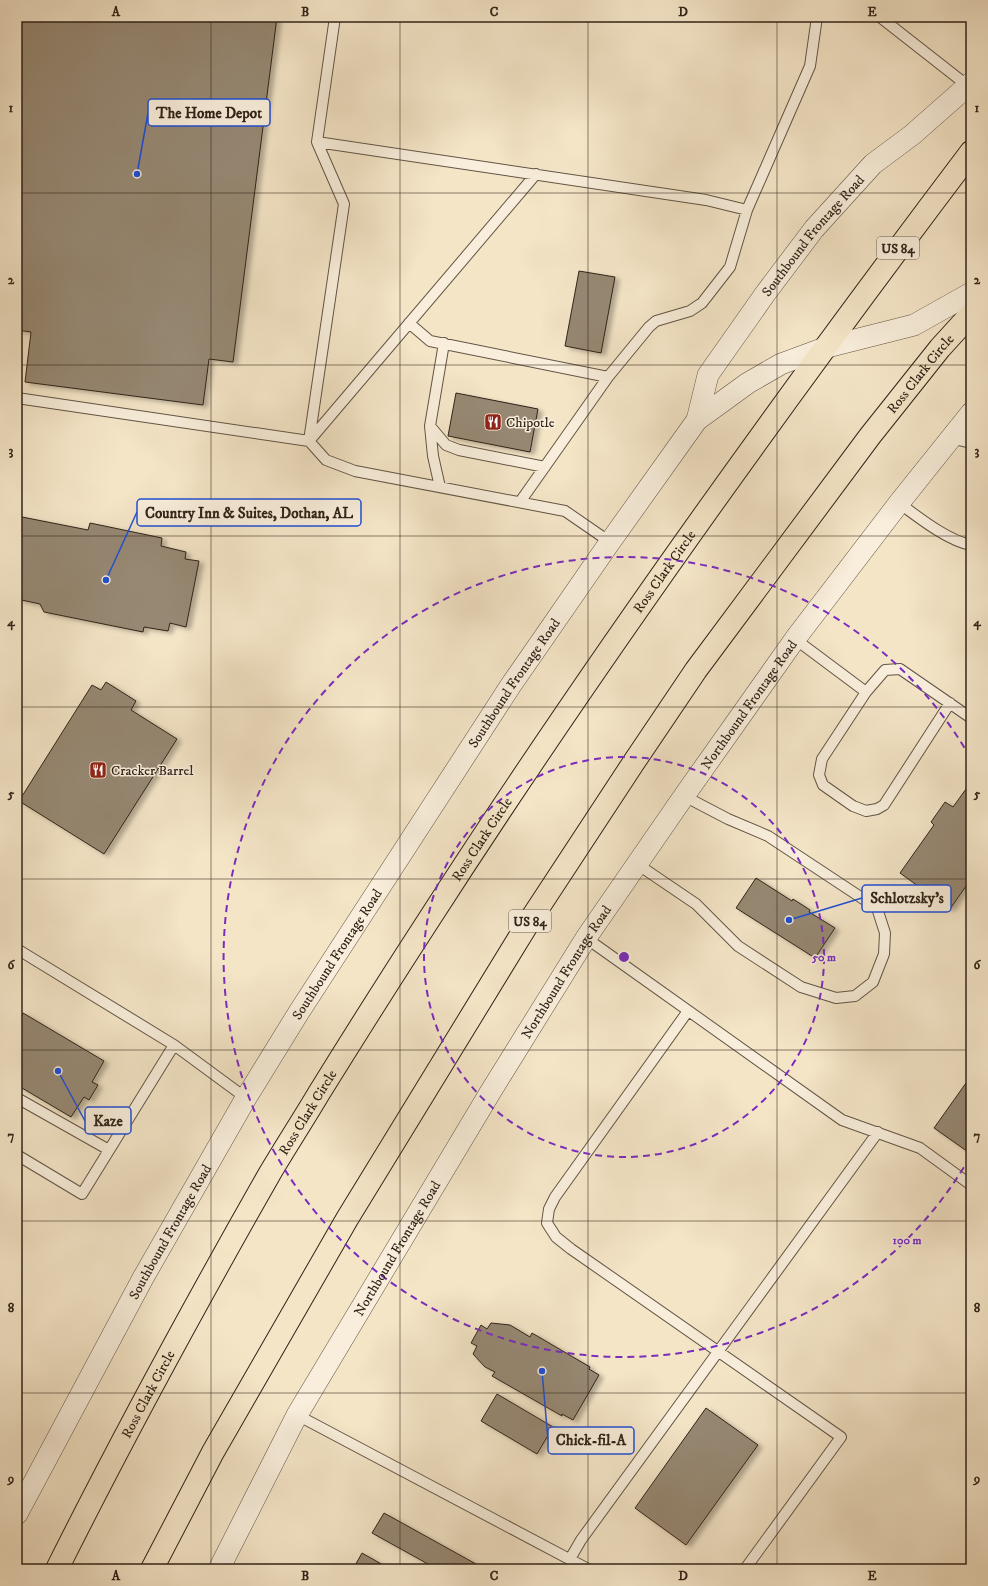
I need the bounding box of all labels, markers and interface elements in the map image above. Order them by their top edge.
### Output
text: A [111,4,121,20]
text: B [301,4,309,20]
text: C [490,4,499,20]
text: D [678,4,688,20]
text: E [867,4,877,20]
callout: The Home Depot [148,99,270,126]
text: 1 [9,100,14,116]
text: 1 [975,100,980,116]
text: The Home Depot [155,104,262,123]
street label: Southbound Frontage Road [758,171,869,300]
road number: US 84 [877,237,919,259]
text: 2 [8,272,15,288]
text: 2 [974,272,981,288]
street label: Ross Clark Circle [883,331,958,418]
restaurant icon: Chipotle [483,412,503,432]
place label: Chipotle [506,414,555,432]
text: 3 [9,443,14,459]
text: 3 [975,443,980,459]
callout: Country Inn & Suites, Dothan, AL [137,499,361,526]
text: Country Inn & Suites, Dothan, AL [145,504,353,523]
street label: Ross Clark Circle [630,527,700,617]
text: 4 [6,614,15,631]
text: 4 [972,614,981,631]
street label: Southbound Frontage Road [465,615,565,752]
street label: Northbound Frontage Road [698,637,802,773]
restaurant icon: Cracker Barrel [88,760,108,780]
place label: Cracker Barrel [111,762,194,780]
text: 5 [7,786,15,802]
text: 5 [973,786,981,802]
street label: Ross Clark Circle [448,794,517,885]
callout: Schlotzsky's [862,885,951,912]
street label: Southbound Frontage Road [288,886,386,1023]
text: Schlotzsky's [870,889,944,908]
street label: Northbound Frontage Road [518,902,616,1042]
road number: US 84 [509,910,551,932]
centre of rings [617,950,631,964]
text: 50 m [811,950,836,965]
text: 6 [8,957,16,973]
text: 6 [974,957,982,973]
street label: Ross Clark Circle [275,1066,341,1159]
callout: Kaze [85,1107,131,1134]
text: Kaze [93,1112,124,1131]
text: 7 [8,1128,15,1144]
text: 7 [974,1128,981,1144]
street label: Southbound Frontage Road [125,1161,216,1303]
street label: Northbound Frontage Road [350,1178,445,1320]
text: 100 m [893,1233,921,1248]
text: 8 [8,1300,15,1316]
text: 8 [974,1300,981,1316]
street label: Ross Clark Circle [118,1347,180,1442]
callout: Chick-fil-A [548,1427,634,1454]
text: Chick-fil-A [556,1431,627,1450]
text: 9 [7,1471,14,1487]
text: 9 [973,1471,980,1487]
text: A [111,1568,121,1584]
text: B [301,1568,309,1584]
text: C [490,1568,499,1584]
text: D [678,1568,688,1584]
text: E [867,1568,877,1584]

